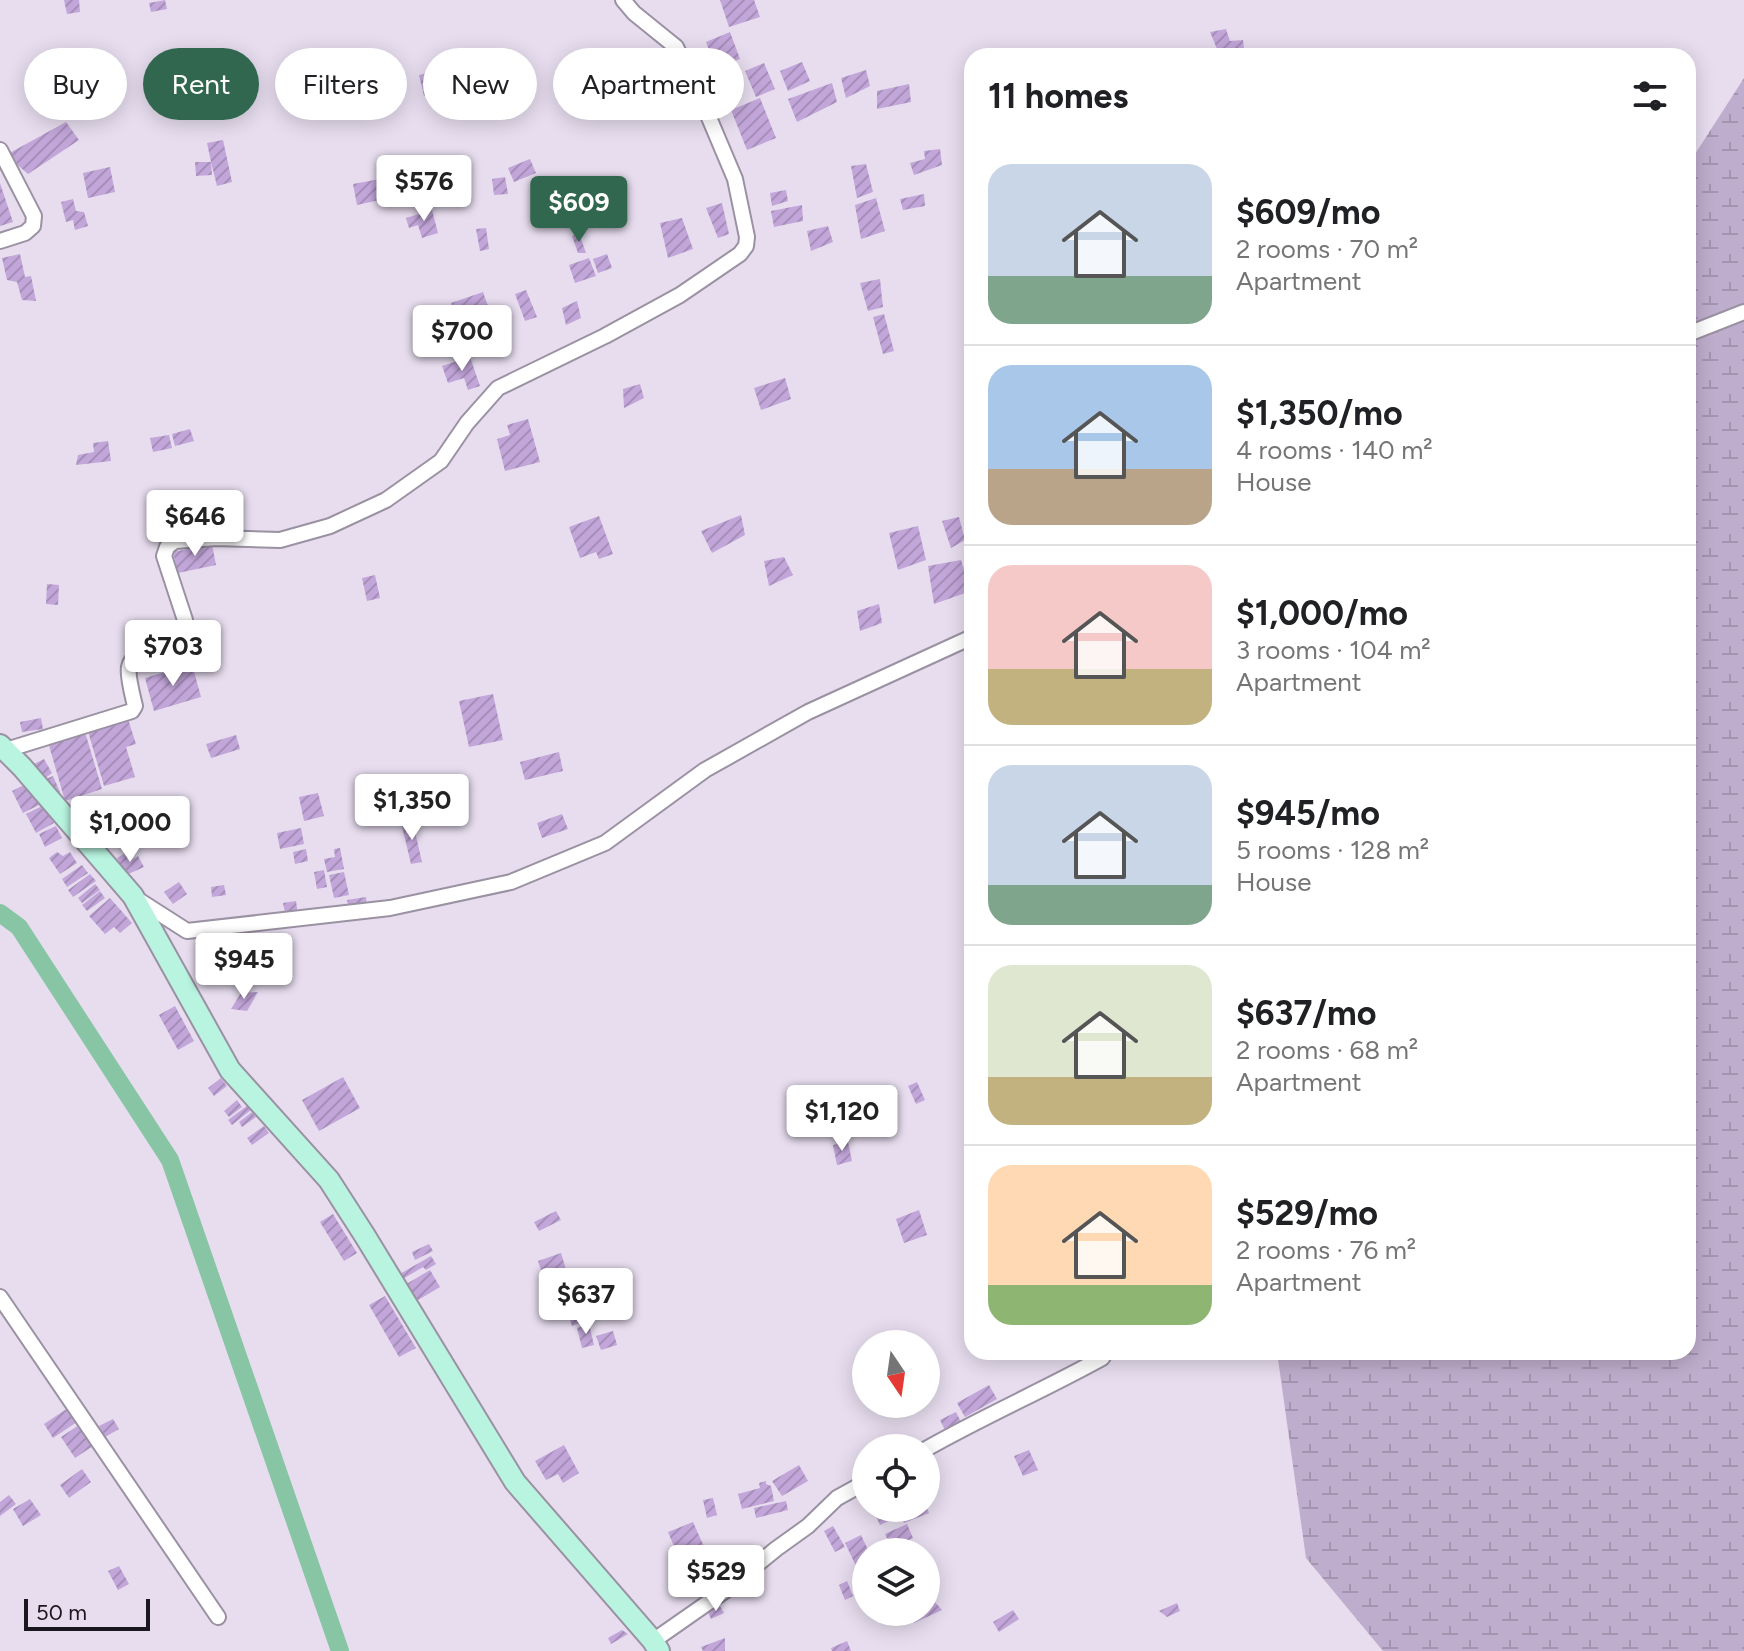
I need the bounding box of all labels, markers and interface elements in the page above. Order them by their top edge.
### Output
chip: Buy [24,48,127,120]
chip: Rent [143,48,259,120]
chip: Filters [275,48,407,120]
chip: New [423,48,537,120]
chip: Apartment [553,48,744,120]
icon: filters [1628,74,1672,118]
text: 11 homes [988,76,1128,117]
pin: $576 [377,155,471,223]
text: $576 [394,165,454,197]
pin: $609 [532,176,626,244]
text: $609 [548,186,610,218]
text: $609/mo [1236,192,1380,233]
icon: home [1052,196,1148,292]
text: 2 rooms · 70 m² [1236,233,1418,265]
text: Apartment [1236,265,1362,297]
pin: $700 [415,305,509,373]
text: $700 [431,315,493,347]
text: $1,350/mo [1236,393,1403,434]
icon: home [1052,397,1148,493]
text: 4 rooms · 140 m² [1236,434,1433,466]
text: House [1236,466,1311,498]
pin: $646 [148,490,242,558]
text: $646 [164,500,226,532]
text: $1,000/mo [1236,593,1408,634]
icon: home [1052,597,1148,693]
pin: $703 [126,620,220,688]
text: $703 [143,630,203,662]
text: 3 rooms · 104 m² [1236,634,1431,666]
text: Apartment [1236,666,1362,698]
pin: $1,350 [347,774,477,842]
text: $1,350 [373,784,451,816]
text: $945/mo [1236,793,1380,834]
pin: $1,000 [65,796,195,864]
icon: home [1052,797,1148,893]
text: $1,000 [89,806,171,838]
text: 5 rooms · 128 m² [1236,834,1429,866]
text: House [1236,866,1311,898]
pin: $945 [197,933,291,1001]
text: $945 [213,943,275,975]
text: $637/mo [1236,993,1376,1034]
icon: home [1052,997,1148,1093]
text: 2 rooms · 68 m² [1236,1034,1418,1066]
text: Apartment [1236,1066,1362,1098]
pin: $1,120 [777,1085,907,1153]
text: $1,120 [805,1095,879,1127]
text: $529/mo [1236,1193,1378,1234]
icon: home [1052,1197,1148,1293]
text: 2 rooms · 76 m² [1236,1234,1416,1266]
text: Apartment [1236,1266,1362,1298]
pin: $637 [539,1268,633,1336]
text: $637 [557,1278,615,1310]
north arrow [852,1330,940,1418]
map controls [852,1330,940,1626]
button: locate [852,1434,940,1522]
button: layers [852,1538,940,1626]
pin: $529 [669,1545,763,1613]
text: $529 [686,1555,746,1587]
scale bar [24,1595,150,1631]
text: 50 m [36,1599,87,1626]

